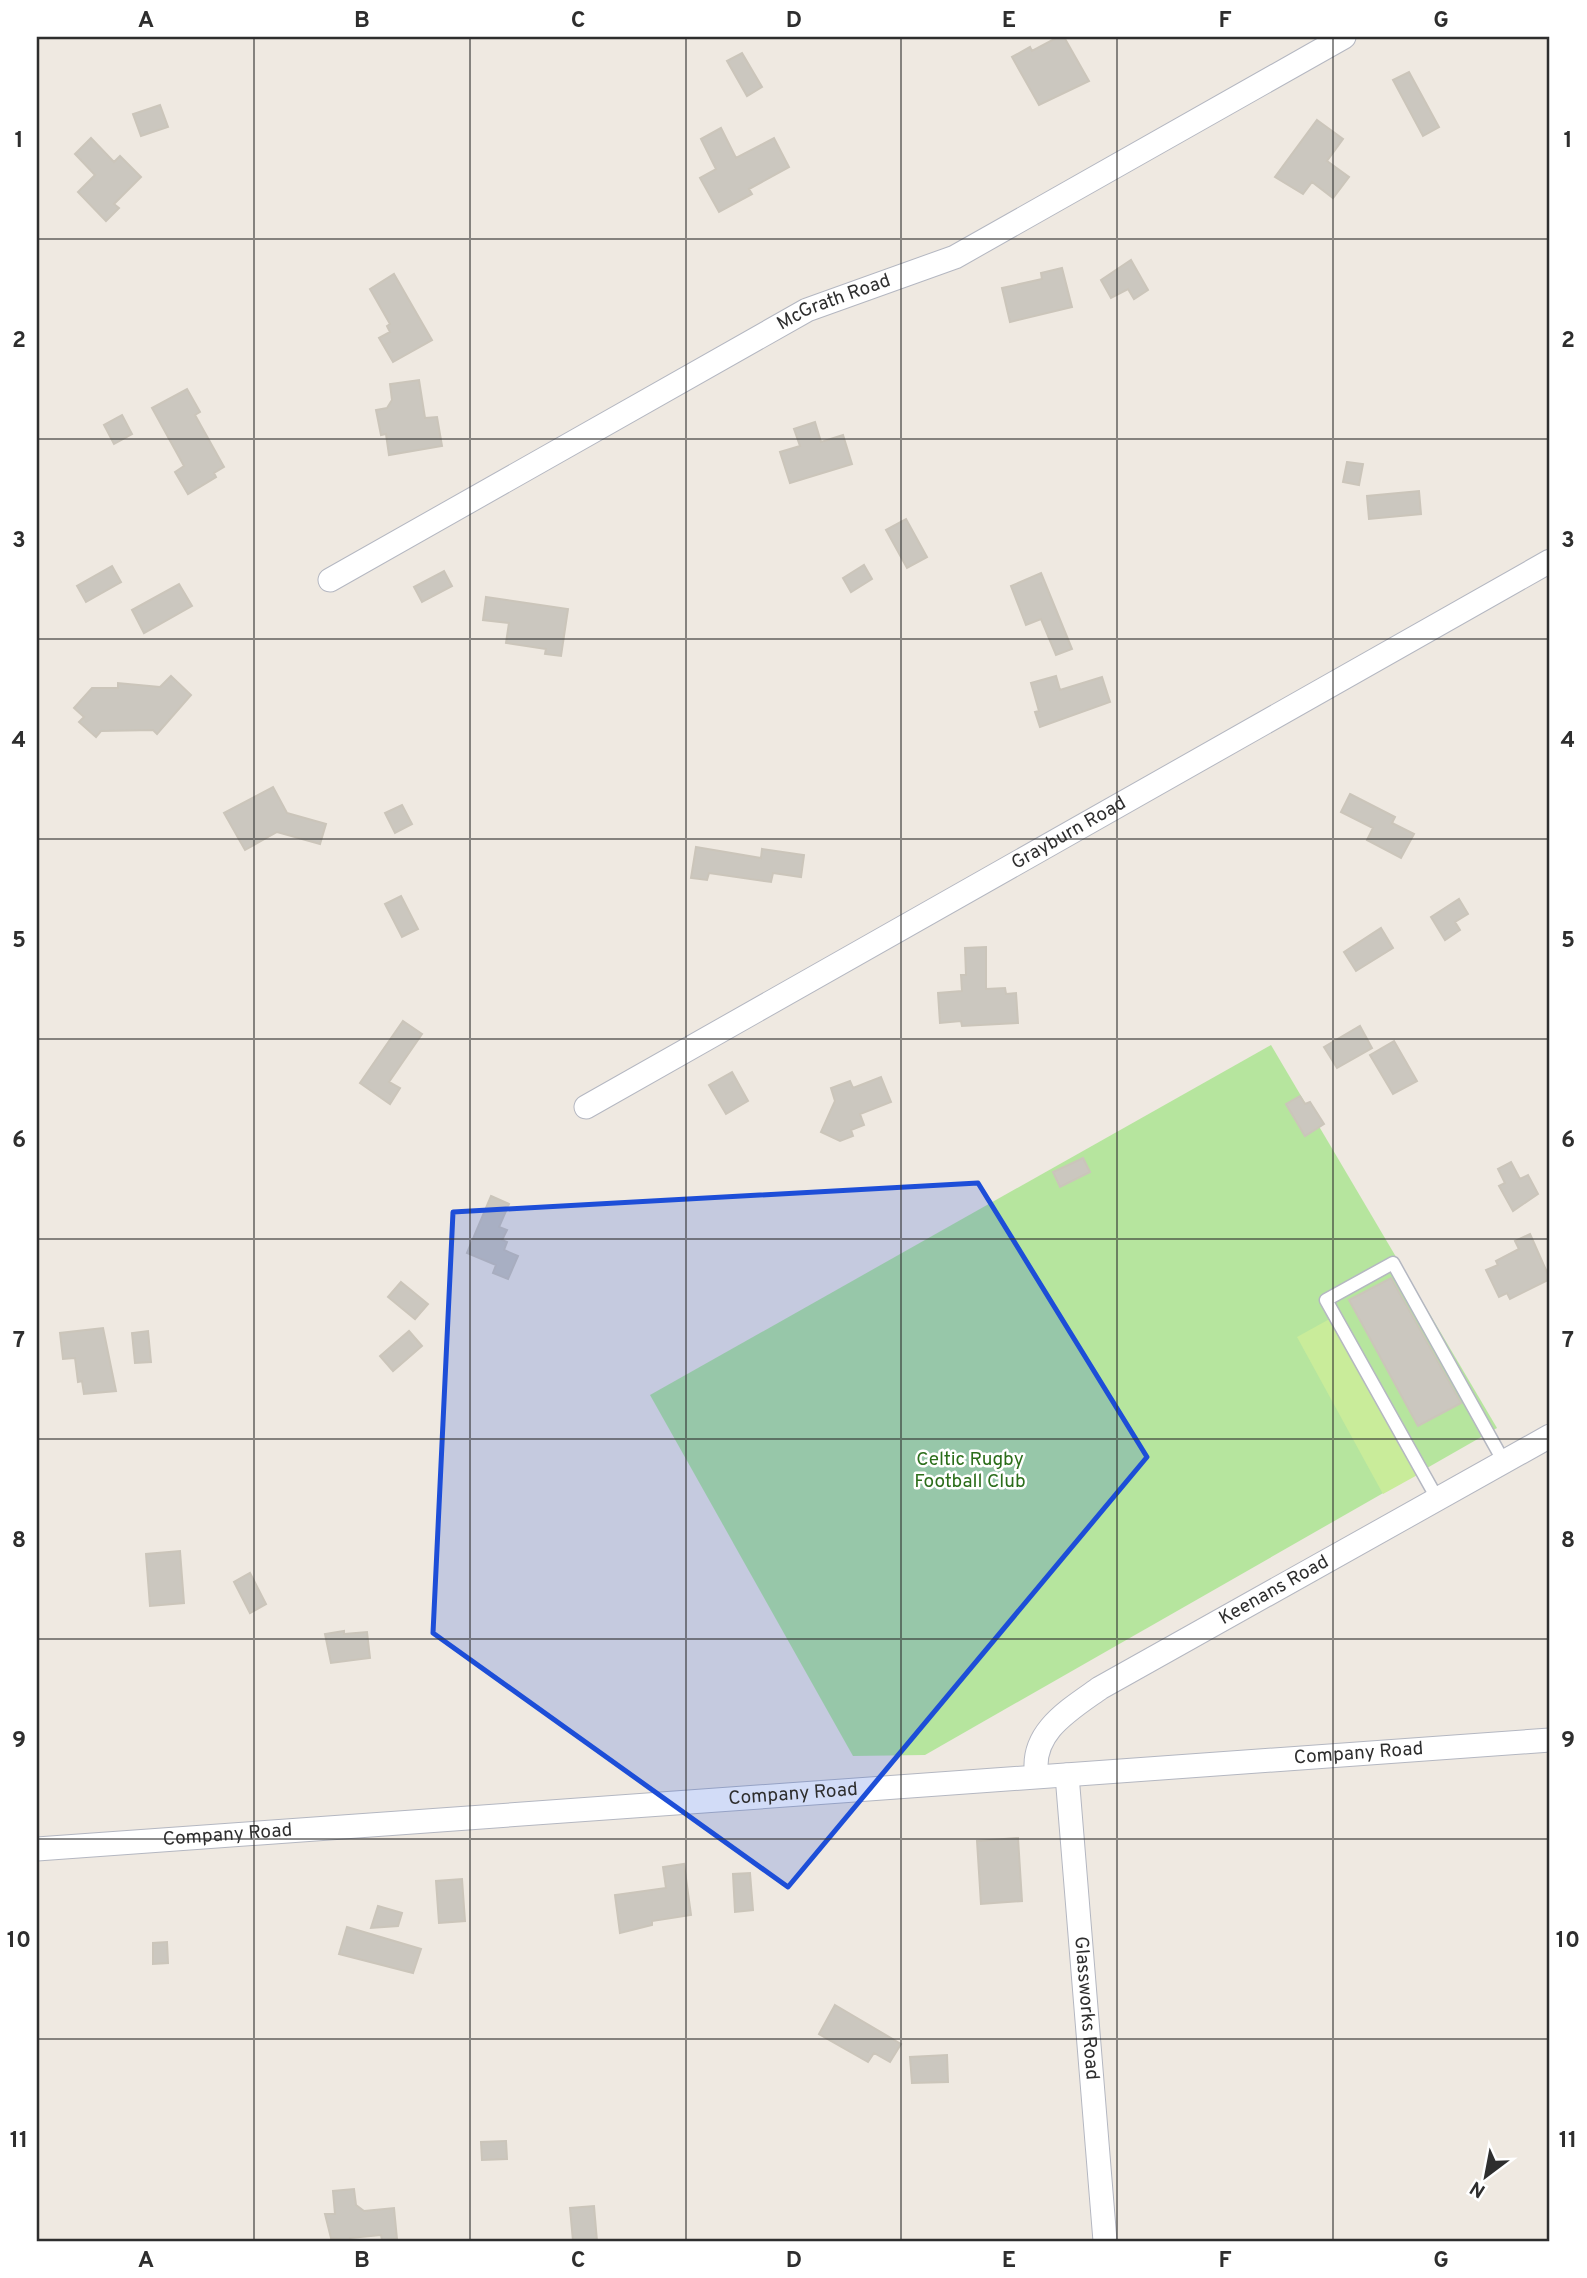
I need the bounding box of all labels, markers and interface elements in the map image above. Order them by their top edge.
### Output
text: A [138,7,154,36]
text: B [354,7,370,36]
text: C [571,7,585,36]
text: D [786,7,802,36]
text: E [1002,7,1016,36]
text: F [1218,7,1232,36]
text: G [1433,7,1449,36]
text: 1 [14,127,24,156]
text: 1 [1563,127,1573,156]
street label: McGrath Road [773,269,894,336]
text: 2 [12,327,26,356]
text: 2 [1561,327,1575,356]
text: 3 [12,527,26,556]
text: 3 [1561,527,1575,556]
text: 4 [12,727,26,756]
text: 4 [1561,727,1575,756]
street label: Grayburn Road [1007,791,1131,875]
text: 5 [12,927,26,956]
text: 5 [1561,927,1575,956]
text: 6 [12,1127,26,1156]
text: 6 [1561,1127,1575,1156]
text: 7 [13,1327,25,1356]
text: 7 [1562,1327,1574,1356]
park label: Celtic Rugby Football Club [914,1448,1026,1494]
text: 8 [12,1527,26,1556]
text: 8 [1561,1527,1575,1556]
street label: Keenans Road [1215,1550,1333,1631]
text: 9 [12,1727,26,1756]
text: 9 [1561,1727,1575,1756]
street label: Company Road [1293,1737,1424,1770]
street label: Company Road [727,1778,859,1811]
street label: Company Road [162,1819,293,1852]
text: 10 [7,1927,31,1956]
text: 10 [1556,1927,1580,1956]
street label: Glassworks Road [1068,1935,1104,2081]
text: 11 [10,2127,28,2156]
text: 11 [1559,2127,1577,2156]
north arrow [1450,2142,1520,2212]
text: N [1466,2175,1490,2203]
text: A [138,2247,154,2276]
text: B [354,2247,370,2276]
text: C [571,2247,585,2276]
text: D [786,2247,802,2276]
text: E [1002,2247,1016,2276]
text: F [1218,2247,1232,2276]
text: G [1433,2247,1449,2276]

